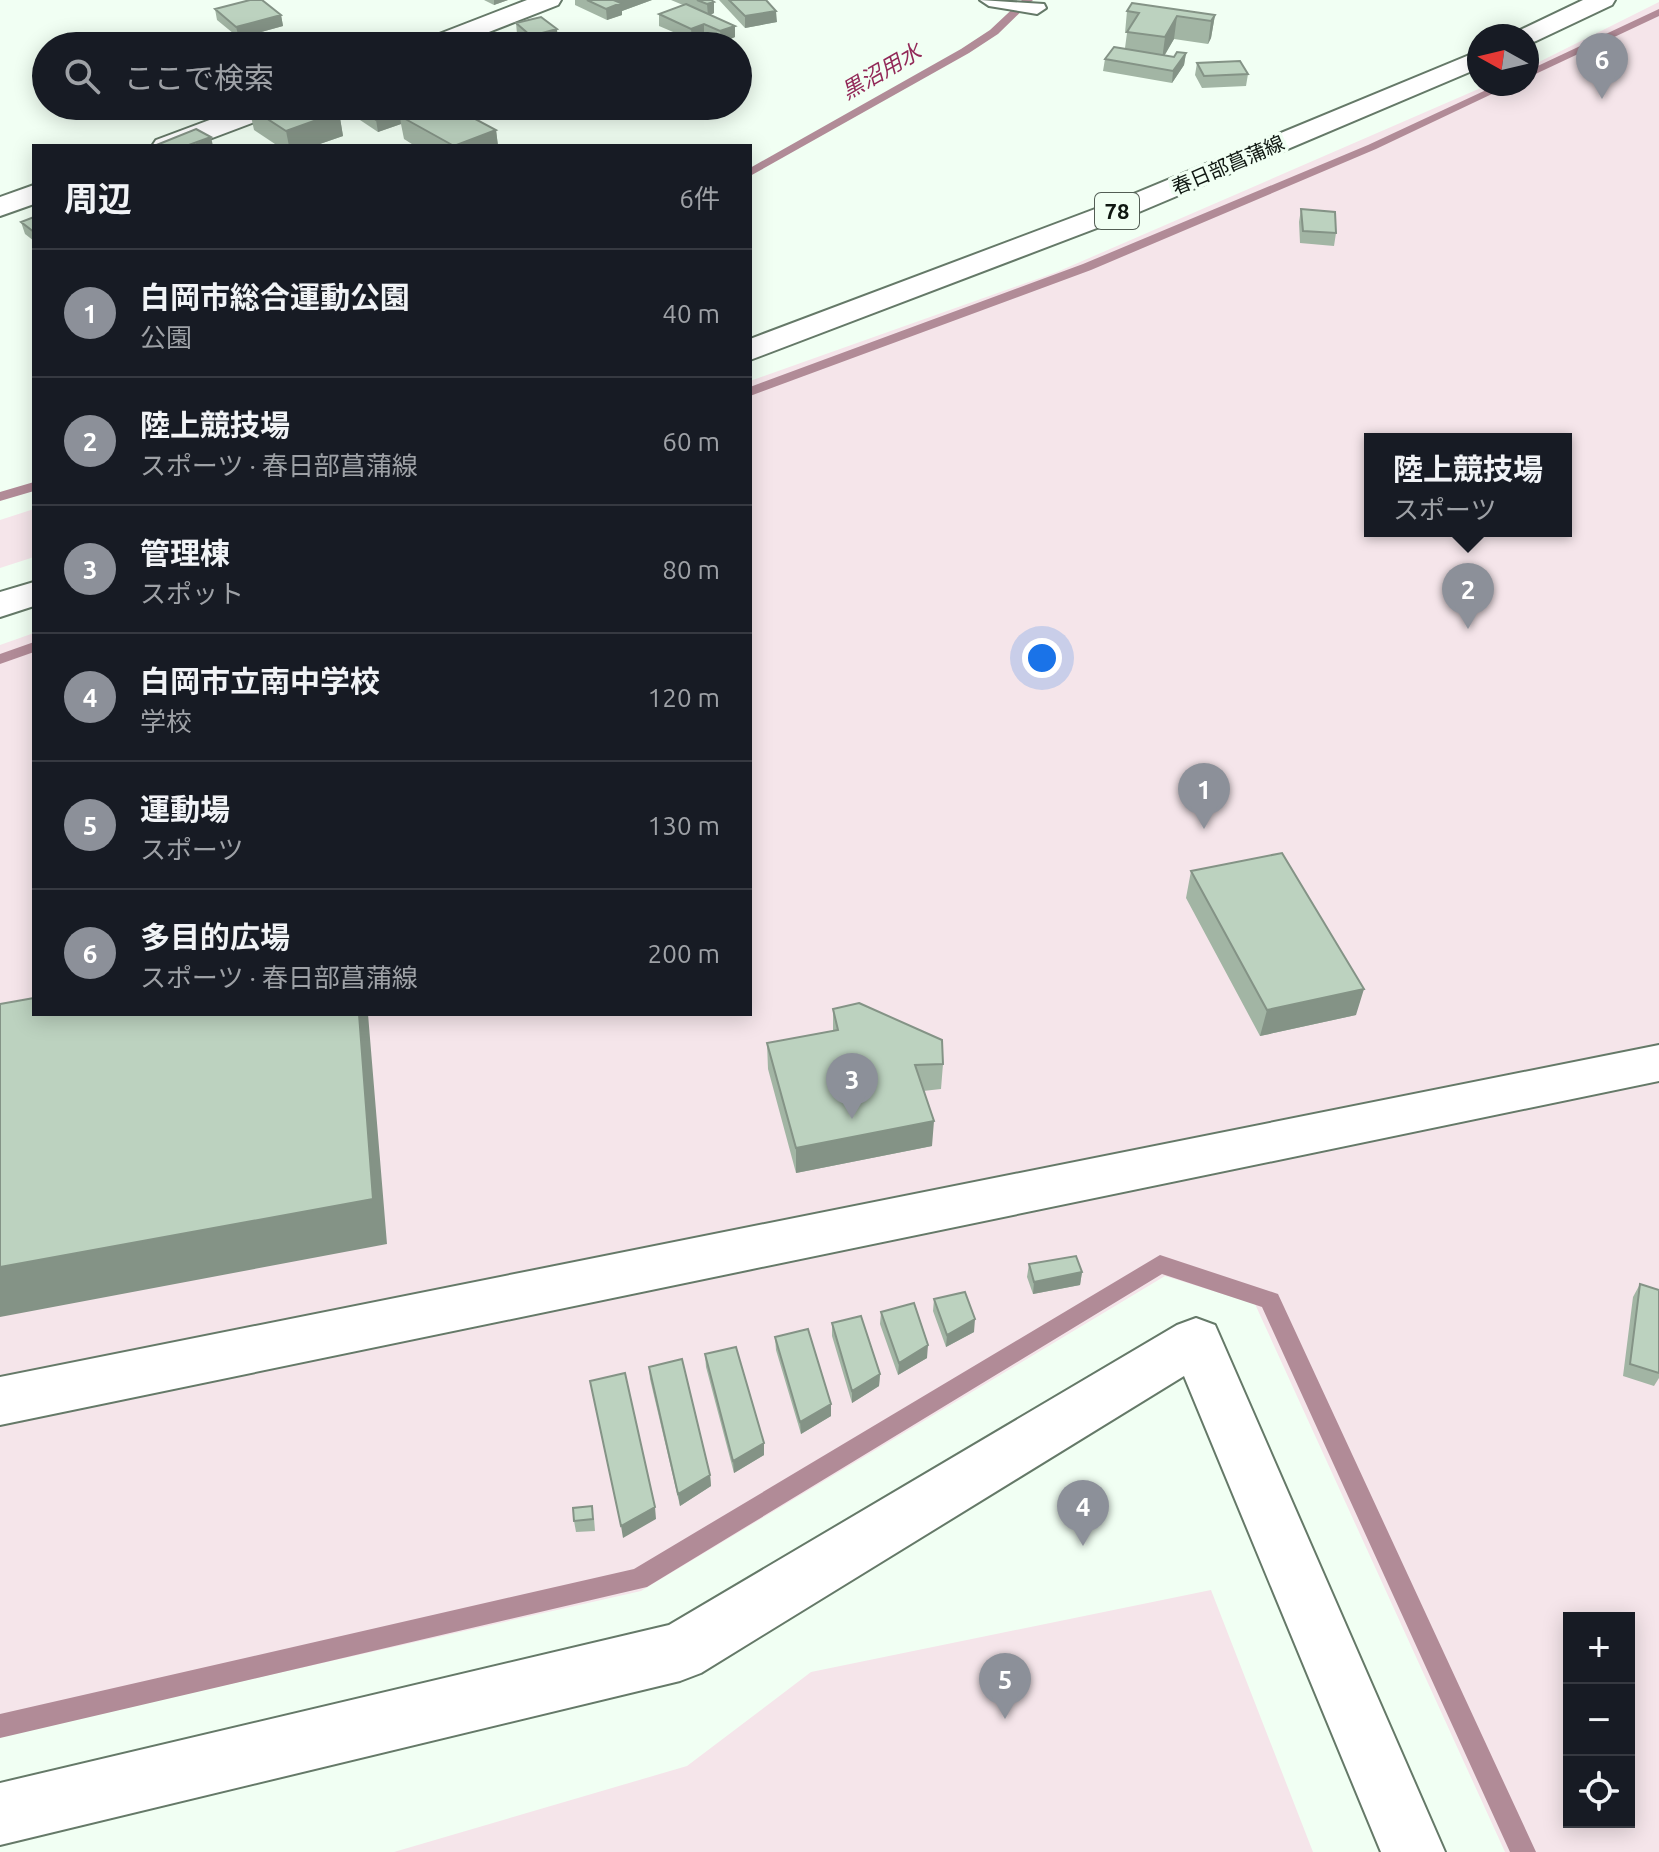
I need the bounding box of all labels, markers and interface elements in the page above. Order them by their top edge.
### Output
north arrow [1467,24,1539,96]
search box [32,32,752,120]
pin: 6 [1576,33,1628,99]
water label: 黒沼用水 [836,37,927,103]
icon: search [60,54,104,98]
text: ここで検索 [124,61,274,95]
street label: 春日部菖蒲線 [1168,131,1288,199]
text: 周辺 [64,179,132,217]
text: 6件 [679,184,720,213]
road number: 78 [1095,193,1139,229]
text: 白岡市総合運動公園 [140,280,410,314]
text: 1 [83,299,97,328]
text: 40 m [662,299,720,328]
text: 公園 [140,323,192,352]
text: 陸上競技場 [140,408,290,442]
text: 2 [83,427,97,456]
text: 60 m [662,427,720,456]
popup [1364,433,1572,537]
text: スポーツ · 春日部菖蒲線 [140,451,418,480]
text: 陸上競技場 [1393,452,1543,486]
text: スポーツ [1393,495,1496,524]
text: 管理棟 [140,536,230,570]
text: 3 [83,555,97,584]
text: 80 m [662,555,720,584]
pin: 2 [1442,563,1494,629]
text: スポット [140,579,244,608]
your location [1022,638,1062,678]
text: 白岡市立南中学校 [140,664,380,698]
text: 4 [83,683,97,712]
text: 120 m [648,683,720,712]
text: 学校 [140,707,192,736]
pin: 1 [1178,763,1230,829]
text: 運動場 [140,792,230,826]
text: 5 [83,811,97,840]
text: 130 m [648,811,720,840]
text: スポーツ [140,835,243,864]
text: 多目的広場 [140,920,290,954]
text: 6 [83,939,97,968]
text: 200 m [648,939,720,968]
text: スポーツ · 春日部菖蒲線 [140,963,418,992]
pin: 3 [826,1053,878,1119]
pin: 4 [1057,1480,1109,1546]
map controls [1563,1612,1635,1828]
button: + [1563,1612,1635,1684]
pin: 5 [979,1653,1031,1719]
button: − [1563,1684,1635,1756]
button: locate [1563,1756,1635,1828]

